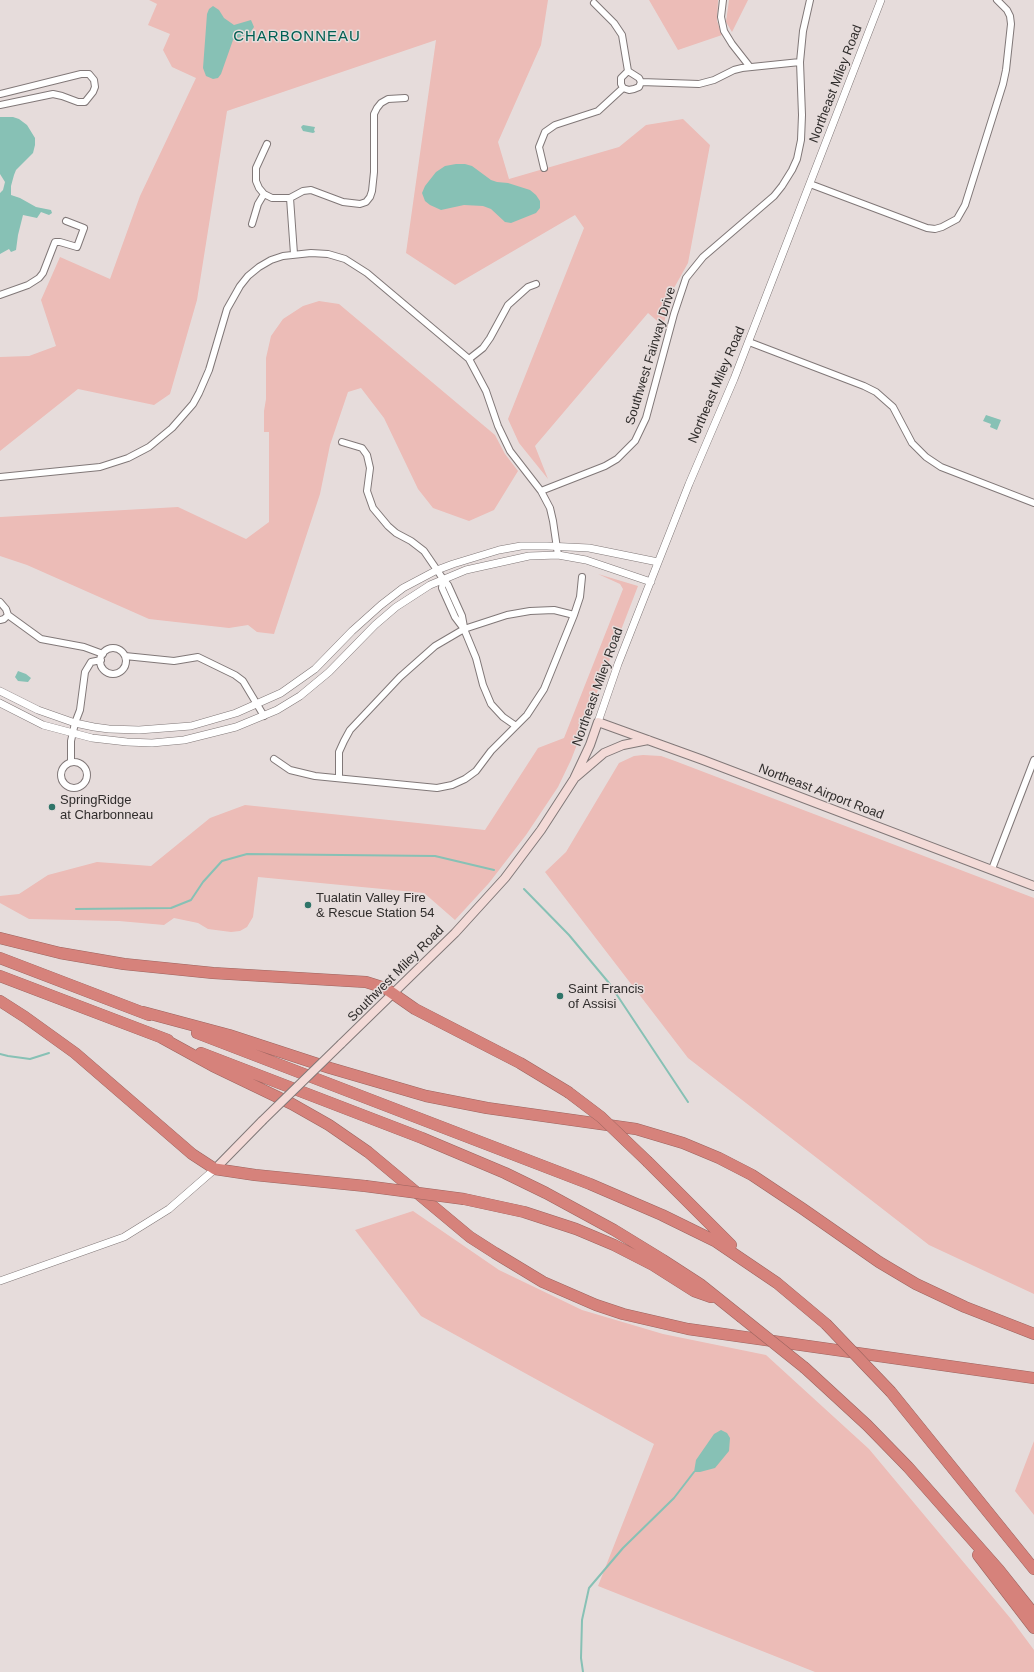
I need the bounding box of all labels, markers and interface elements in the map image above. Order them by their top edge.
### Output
street label: Northeast Miley Road [806,23,866,145]
district label: CHARBONNEAU [233,28,361,46]
street label: Southwest Fairway Drive [623,285,679,427]
street label: Northeast Miley Road [685,324,749,446]
street label: Northeast Miley Road [569,626,627,748]
street label: Northeast Airport Road [756,761,886,823]
place label: SpringRidge at Charbonneau [60,792,153,823]
marker: SpringRidge at Charbonneau [47,802,57,812]
place label: Tualatin Valley Fire & Rescue Station 54 [316,890,435,921]
marker: Tualatin Valley Fire & Rescue Station 54 [303,900,313,910]
street label: Southwest Miley Road [345,923,447,1025]
place label: Saint Francis of Assisi [568,981,644,1012]
marker: Saint Francis of Assisi [555,991,565,1001]

